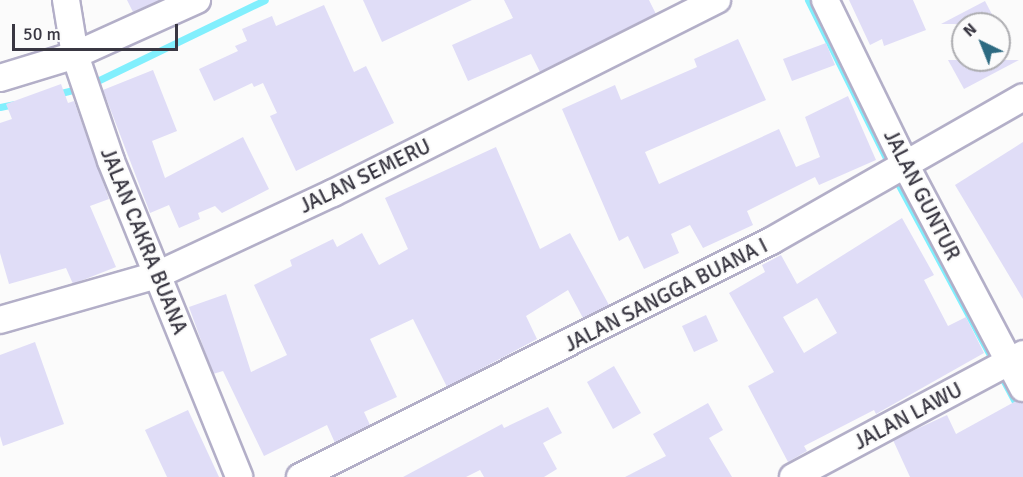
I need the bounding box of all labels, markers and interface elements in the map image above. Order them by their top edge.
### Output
scale bar [15,12,182,50]
north arrow [951,12,1011,72]
text: N [959,19,981,41]
text: 50 m [23,23,61,45]
street label: JALAN GUNTUR [878,126,966,264]
street label: JALAN SEMERU [295,133,435,219]
street label: JALAN CAKRA BUANA [95,144,193,338]
street label: JALAN SANGGA BUANA I [560,233,772,357]
street label: JALAN LAWU [849,377,967,455]

